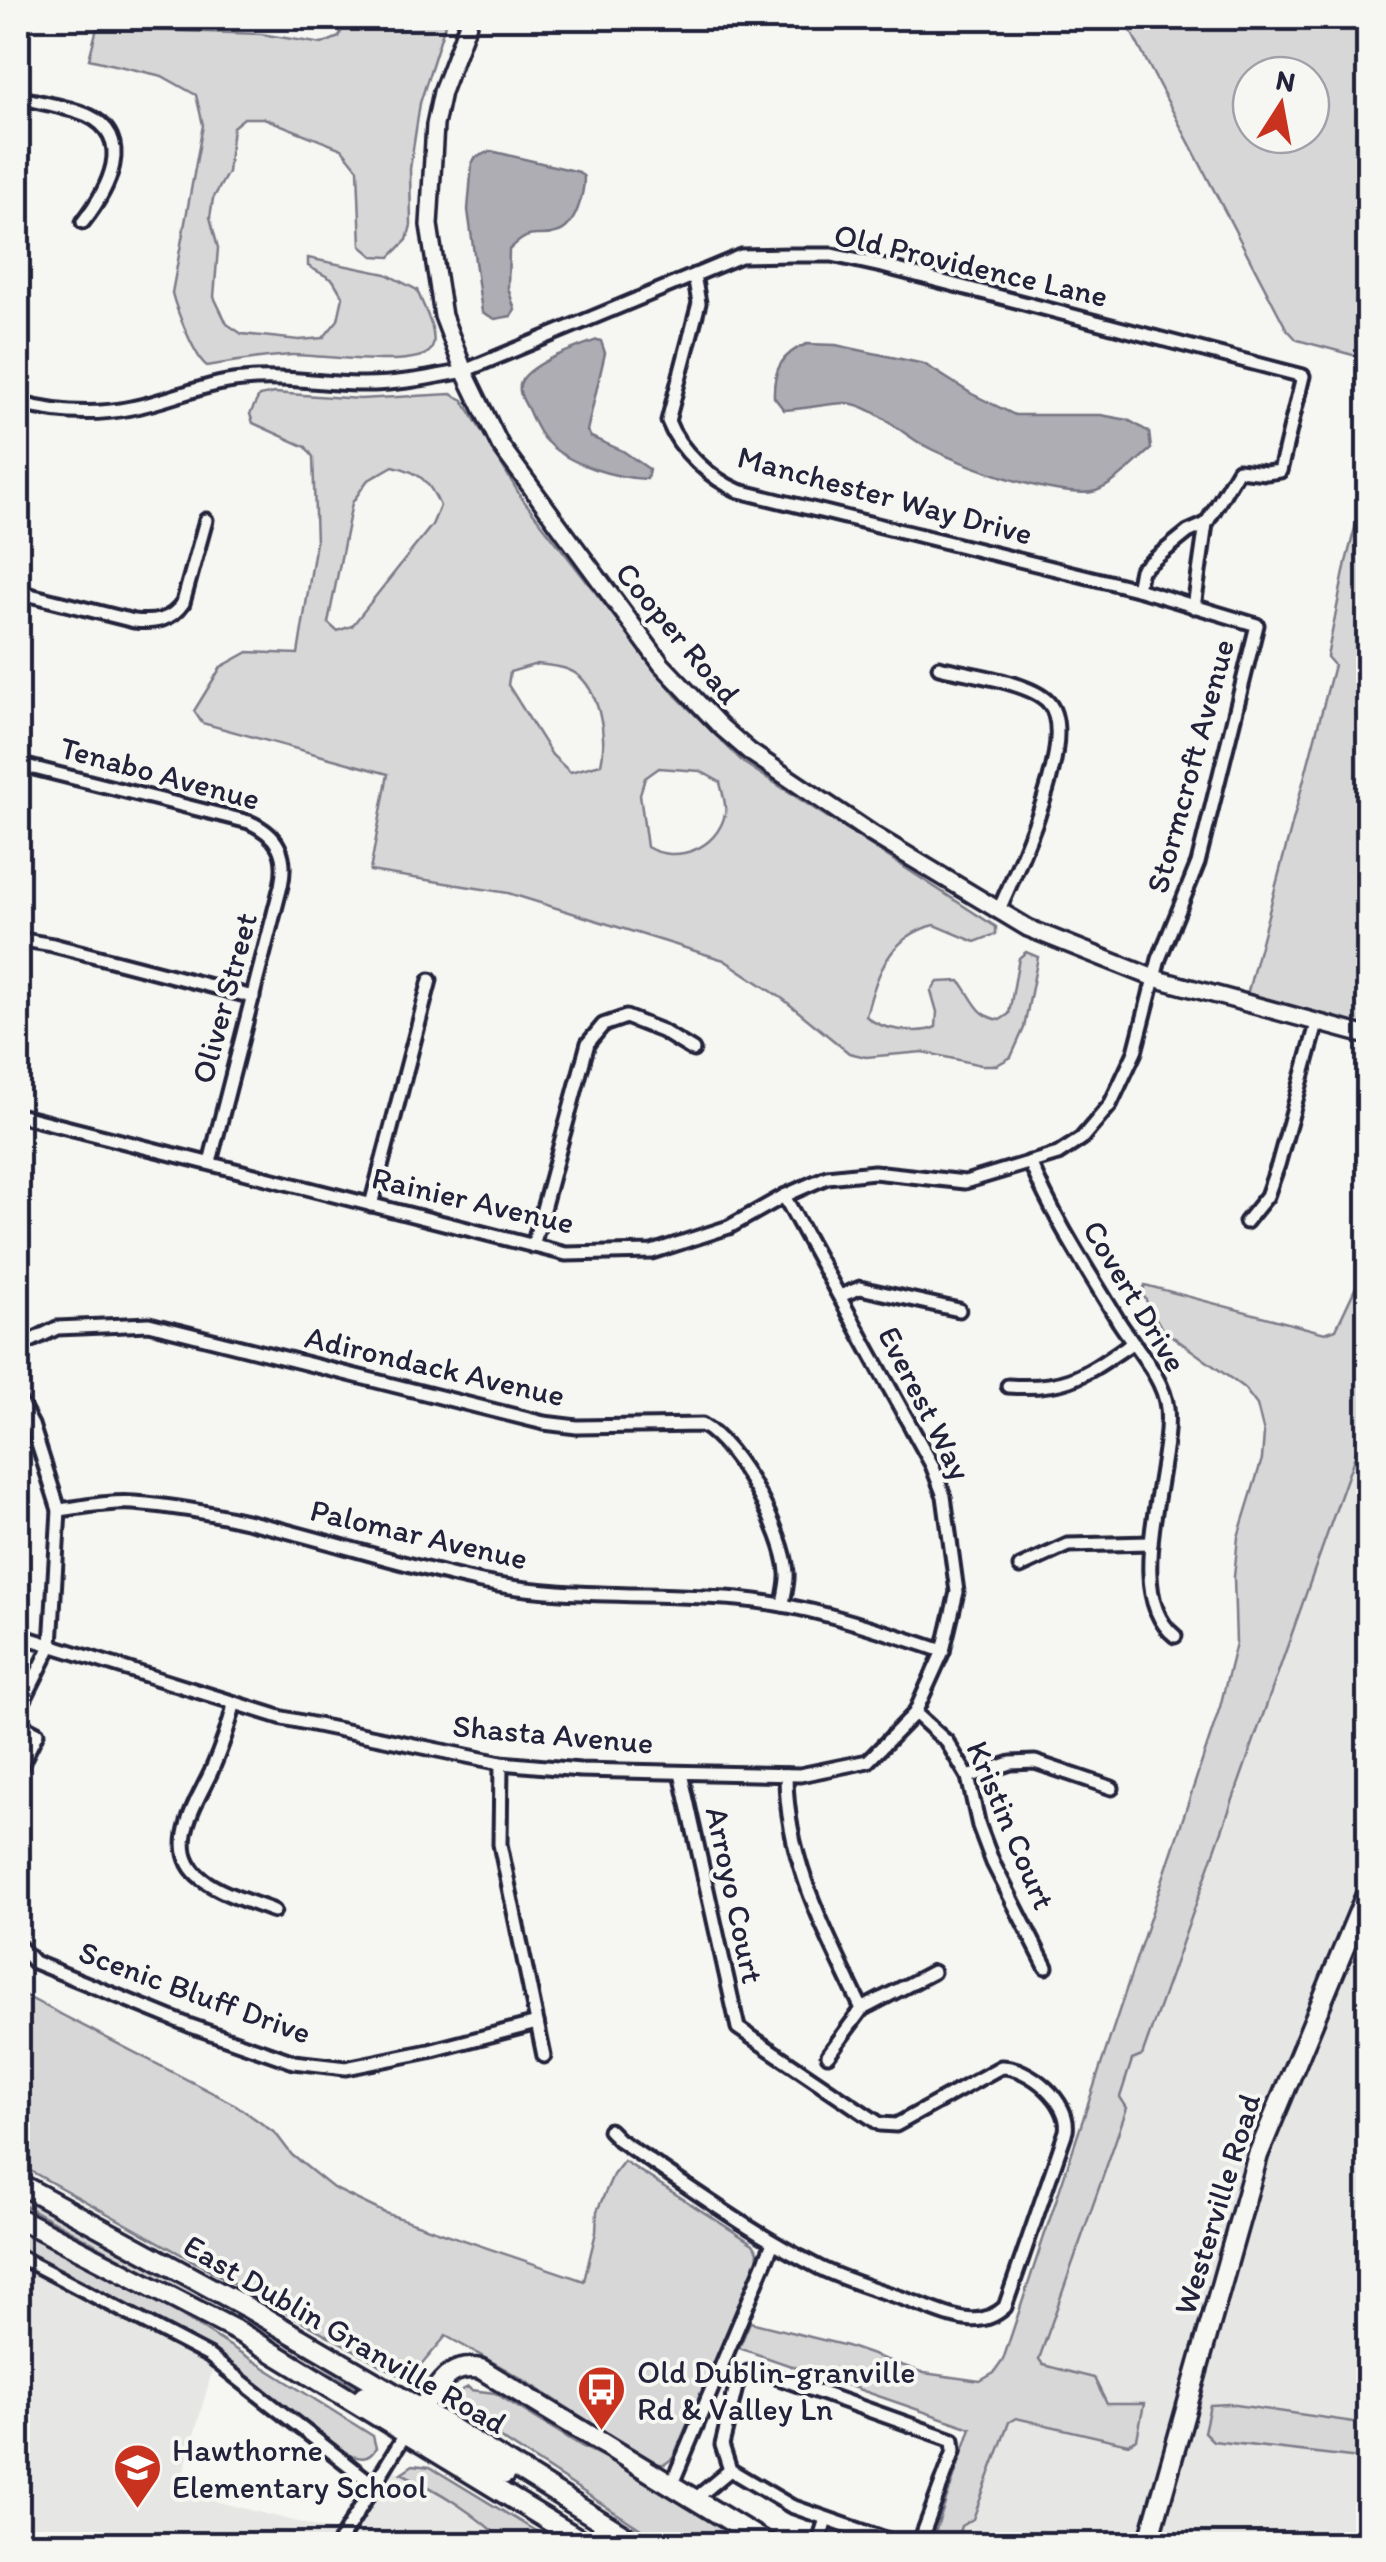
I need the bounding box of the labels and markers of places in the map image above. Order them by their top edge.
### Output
place label: Old Dublin-granville Rd & Valley Ln [637,2353,915,2428]
bus stop icon: Old Dublin-granville Rd & Valley Ln [576,2364,628,2432]
place label: Hawthorne Elementary School [172,2431,427,2506]
school or university icon: Hawthorne Elementary School [111,2442,163,2510]

